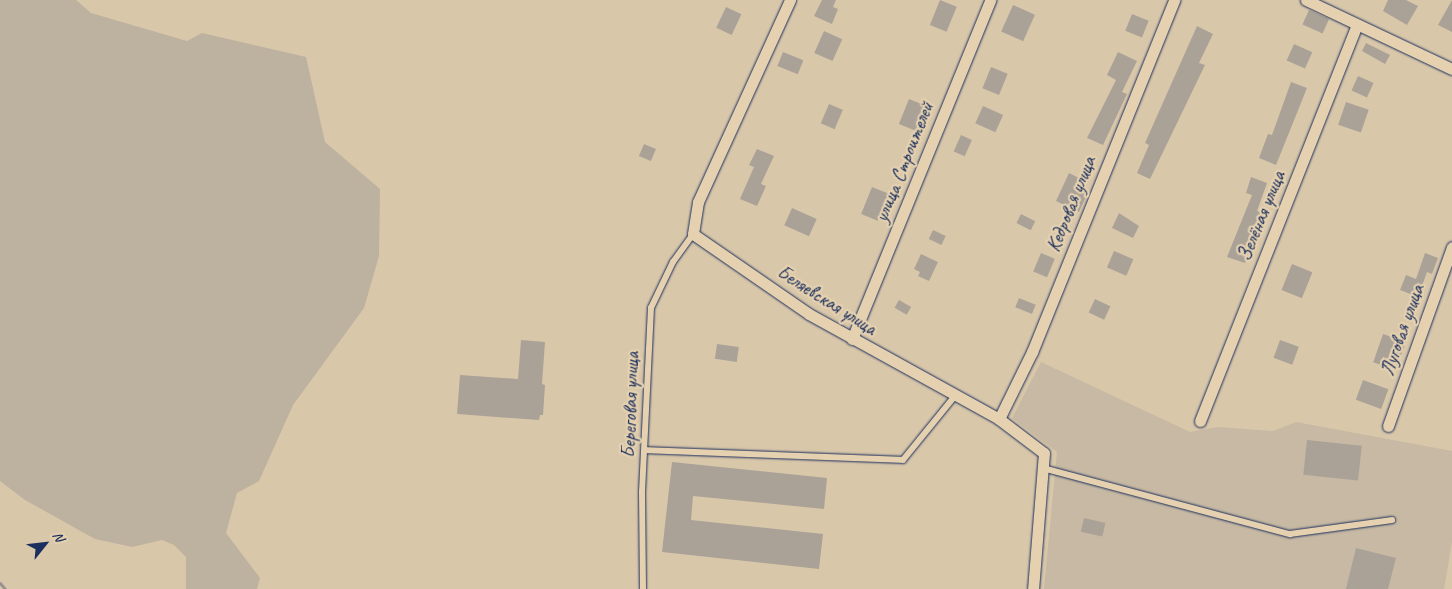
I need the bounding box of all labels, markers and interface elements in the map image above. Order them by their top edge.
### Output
street label: улица Строителей [869,99,939,225]
street label: Кедровая улица [1041,152,1101,256]
street label: Зелёная улица [1232,166,1290,266]
street label: Беляевская улица [772,259,882,341]
street label: Луговая улица [1374,281,1430,379]
street label: Береговая улица [616,351,644,459]
north arrow [20,519,70,569]
text: N [49,529,68,544]

